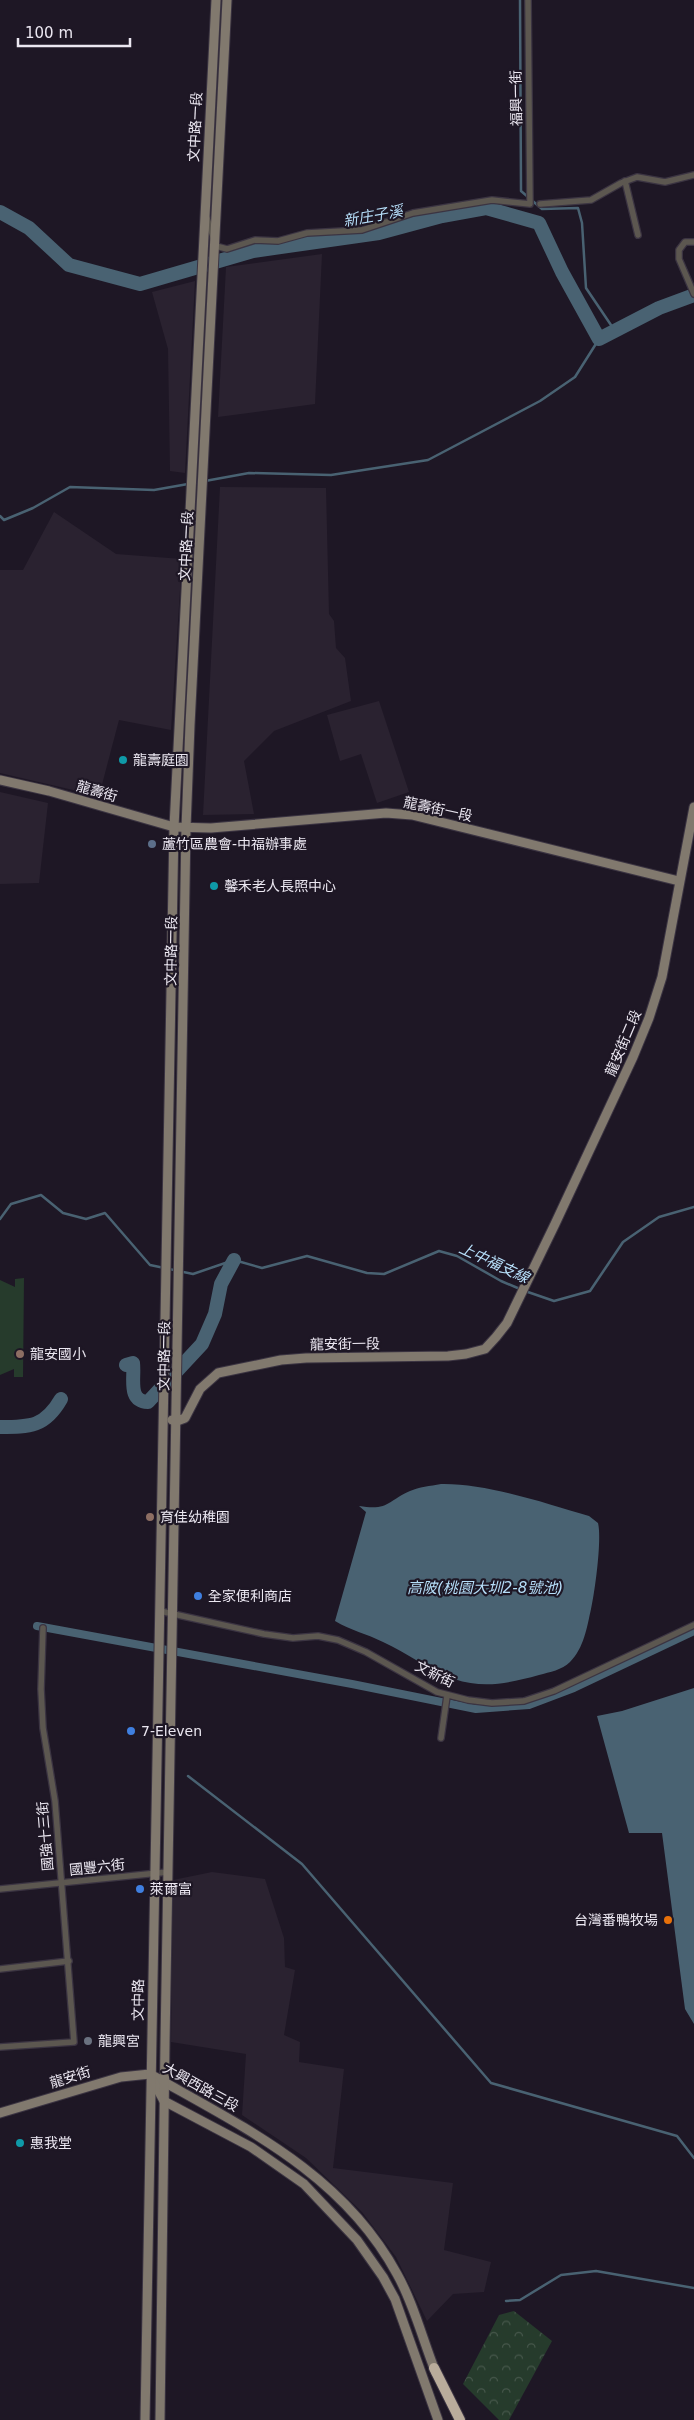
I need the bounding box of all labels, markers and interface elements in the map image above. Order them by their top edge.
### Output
scale bar [18,15,130,47]
text: 100 m [25,24,73,42]
street label: 福興一街 [508,70,524,126]
street label: 文中路一段 [185,92,205,162]
water label: 新庄子溪 [342,202,406,230]
street label: 文中路一段 [176,511,196,581]
place label: 龍壽庭園 [133,752,189,768]
marker: 龍壽庭園 [117,754,129,766]
street label: 龍壽街 [75,778,119,804]
street label: 龍壽街一段 [402,794,474,824]
place label: 蘆竹區農會-中福辦事處 [162,836,307,852]
marker: 蘆竹區農會-中福辦事處 [146,838,158,850]
place label: 馨禾老人長照中心 [224,878,336,894]
marker: 馨禾老人長照中心 [208,880,220,892]
street label: 文中路一段 [162,916,180,986]
street label: 龍安街二段 [602,1008,644,1078]
water label: 上中福支線 [456,1239,534,1288]
street label: 文中路一段 [155,1321,173,1391]
street label: 龍安街一段 [310,1335,380,1353]
place label: 龍安國小 [30,1346,86,1362]
marker: 龍安國小 [14,1348,26,1360]
place label: 育佳幼稚園 [160,1509,230,1525]
marker: 育佳幼稚園 [144,1511,156,1523]
water label: 高陂(桃園大圳2-8號池) [407,1579,563,1597]
place label: 全家便利商店 [208,1588,292,1604]
marker: 全家便利商店 [192,1590,204,1602]
street label: 文新街 [413,1658,457,1690]
place label: 7-Eleven [141,1723,202,1739]
marker: 7-Eleven [125,1725,137,1737]
street label: 國強十三街 [34,1800,56,1872]
street label: 國豐六街 [68,1856,126,1878]
place label: 萊爾富 [150,1881,192,1897]
marker: 萊爾富 [134,1883,146,1895]
place label: 台灣番鴨牧場 [574,1912,658,1928]
marker: 台灣番鴨牧場 [662,1914,674,1926]
street label: 文中路 [130,1979,146,2021]
place label: 龍興宮 [98,2033,140,2049]
marker: 龍興宮 [82,2035,94,2047]
street label: 大興西路三段 [160,2060,242,2114]
street label: 龍安街 [48,2063,92,2091]
place label: 惠我堂 [30,2135,72,2151]
marker: 惠我堂 [14,2137,26,2149]

